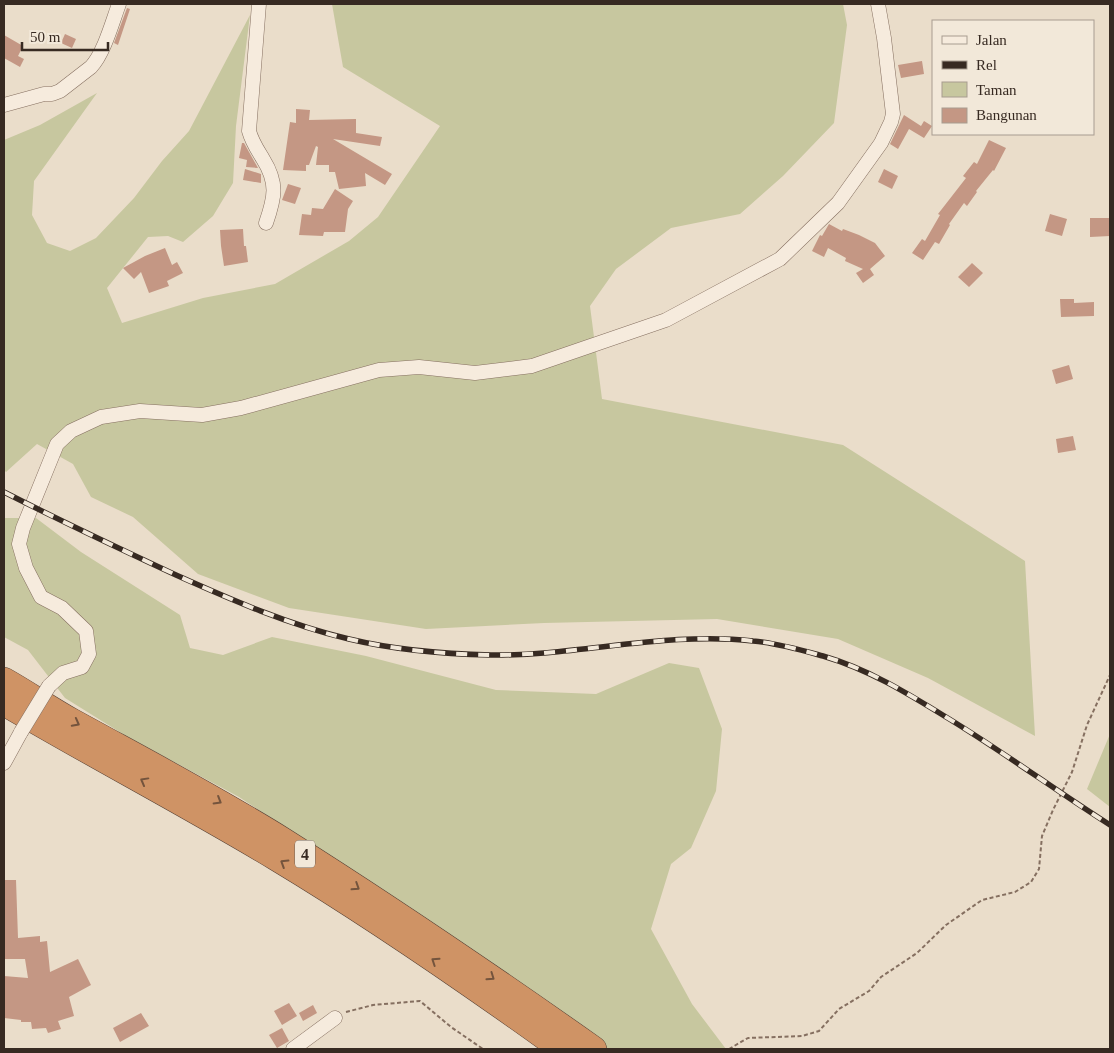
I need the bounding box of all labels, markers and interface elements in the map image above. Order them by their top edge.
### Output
scale bar [22,20,109,52]
legend [932,20,1094,135]
text: 50 m [30,29,61,45]
text: Jalan [976,32,1007,48]
text: Rel [976,57,997,73]
text: Taman [976,82,1017,98]
text: Bangunan [976,107,1037,123]
one-way arrow [70,717,79,727]
one-way arrow [140,778,149,788]
one-way arrow [213,795,222,805]
road number: 4 [295,841,315,868]
one-way arrow [281,860,290,869]
one-way arrow [350,881,359,890]
one-way arrow [431,958,441,967]
one-way arrow [485,971,495,980]

